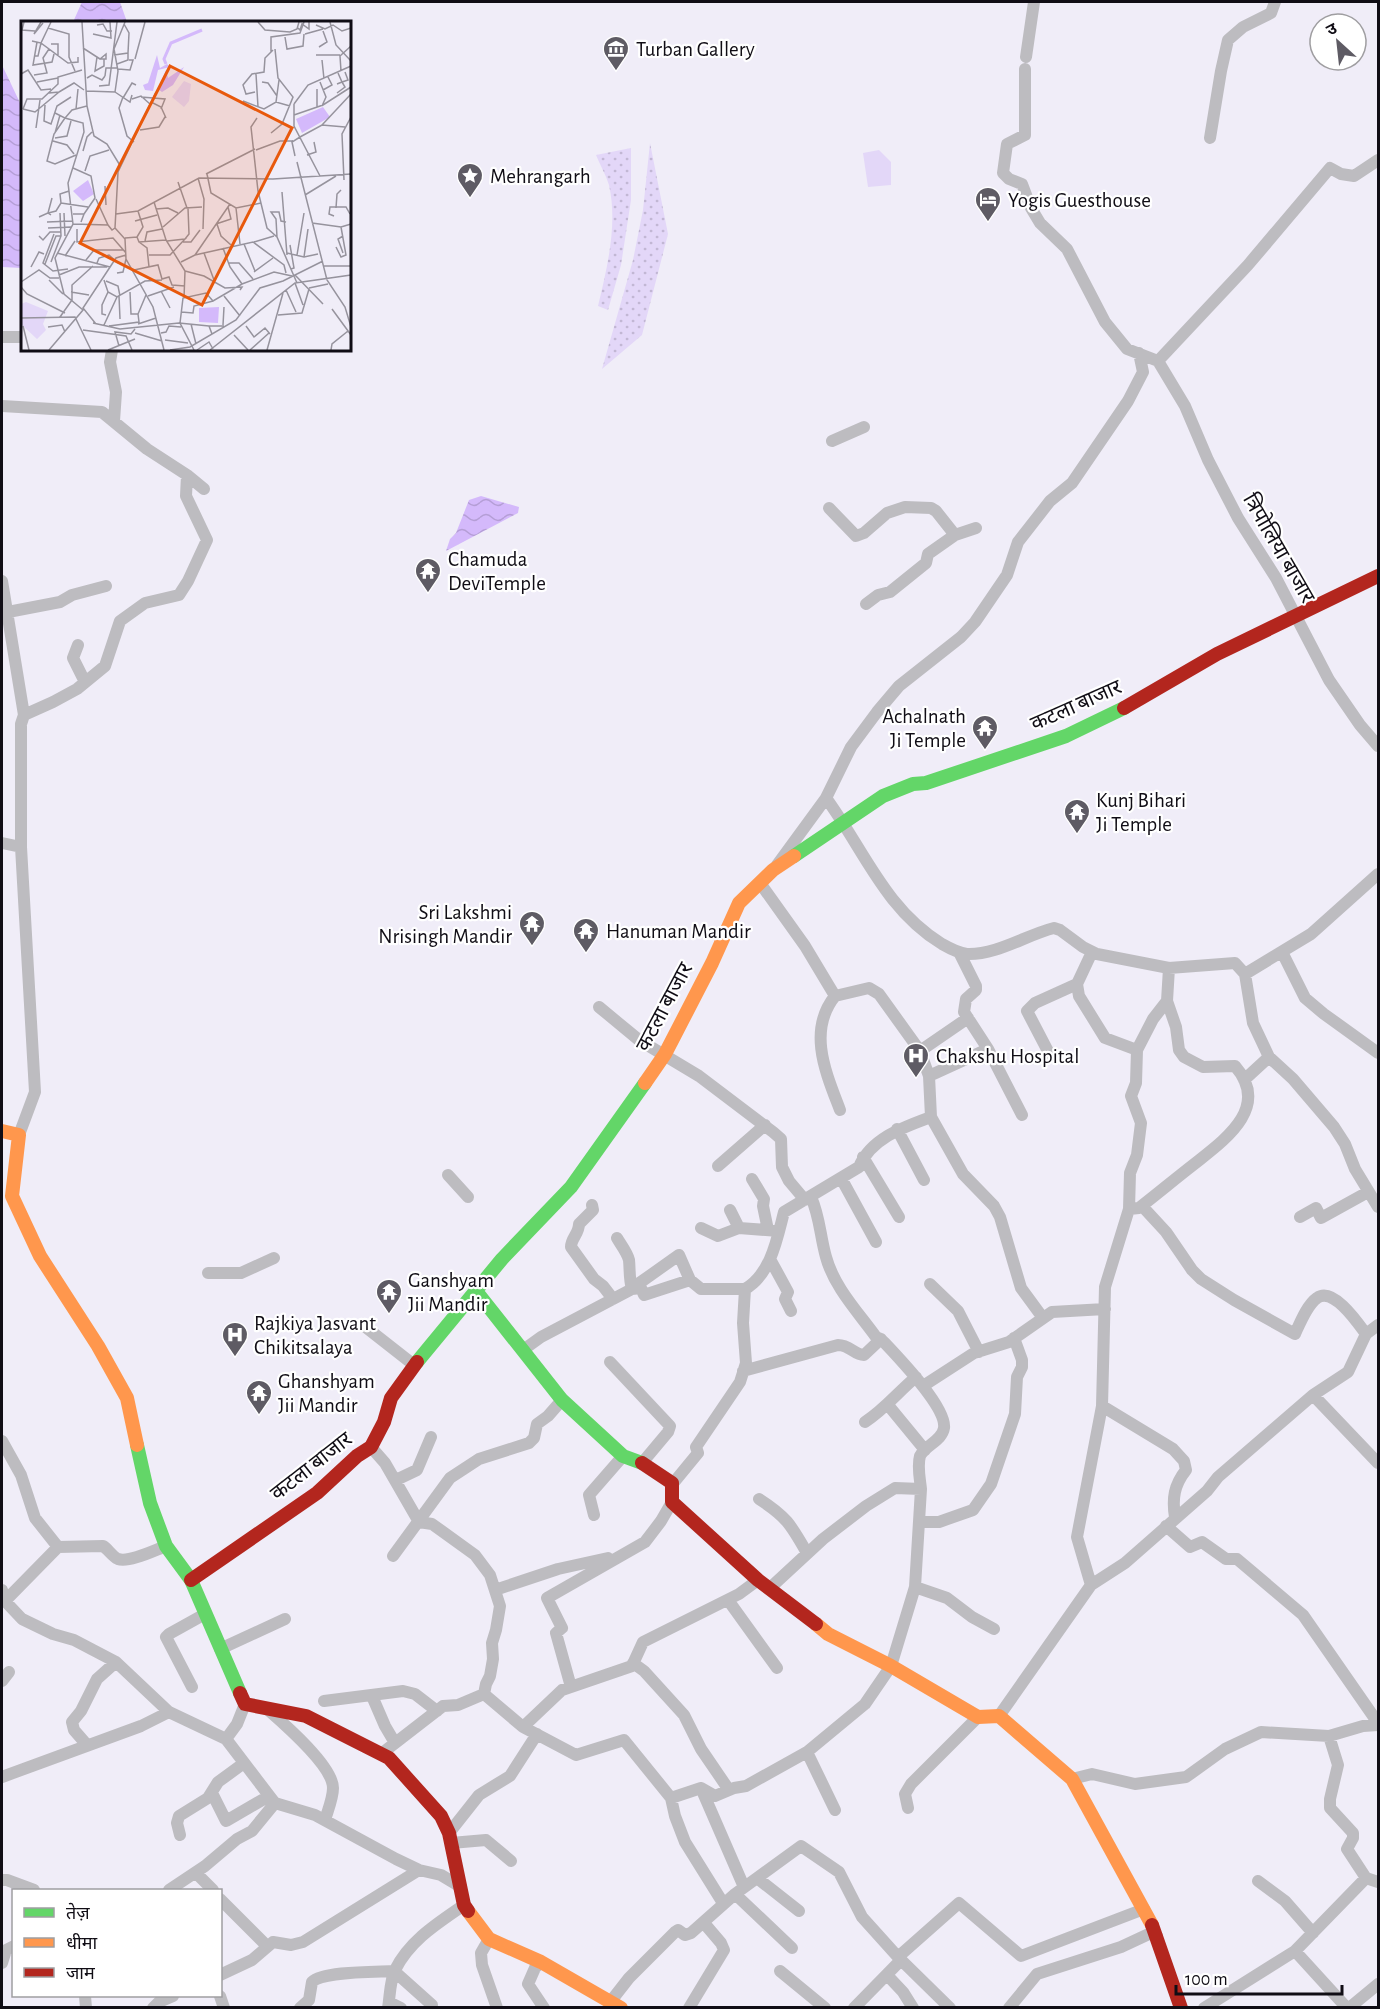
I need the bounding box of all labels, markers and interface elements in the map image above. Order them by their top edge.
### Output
north arrow [1308,12,1368,72]
text: उ [1324,20,1340,39]
inset map [21,21,351,351]
museum icon: Turban Gallery [601,34,631,72]
place label: Turban Gallery [636,39,755,60]
place icon: Mehrangarh [455,161,485,199]
place label: Mehrangarh [490,166,591,187]
hotel icon: Yogis Guesthouse [973,185,1003,223]
place label: Yogis Guesthouse [1008,190,1151,211]
street label: त्रिपोलिया बाजार [1239,489,1320,607]
place label: Chamuda DeviTemple [448,549,546,594]
temple icon: Chamuda DeviTemple [413,556,443,594]
street label: कटला बाजार [1028,676,1125,735]
place label: Achalnath Ji Temple [882,706,966,751]
temple icon: Achalnath Ji Temple [970,713,1000,751]
place label: Kunj Bihari Ji Temple [1096,790,1186,835]
temple icon: Kunj Bihari Ji Temple [1062,797,1092,835]
place label: Sri Lakshmi Nrisingh Mandir [378,902,512,947]
temple icon: Sri Lakshmi Nrisingh Mandir [517,909,547,947]
temple icon: Hanuman Mandir [571,916,601,954]
place label: Hanuman Mandir [606,921,751,942]
street label: कटला बाजार [632,959,697,1055]
hospital icon: Chakshu Hospital [901,1041,931,1079]
place label: Chakshu Hospital [936,1046,1079,1067]
place label: Ganshyam Jii Mandir [408,1270,494,1315]
temple icon: Ganshyam Jii Mandir [374,1277,404,1315]
place label: Rajkiya Jasvant Chikitsalaya [254,1313,376,1358]
hospital icon: Rajkiya Jasvant Chikitsalaya [220,1320,250,1358]
place label: Ghanshyam Jii Mandir [278,1371,375,1416]
temple icon: Ghanshyam Jii Mandir [244,1378,274,1416]
street label: कटला बाजार [267,1428,356,1504]
legend [12,1889,222,1997]
text: तेज़ [66,1902,90,1923]
text: धीमा [66,1933,97,1953]
scale bar [1176,1958,1342,1996]
text: जाम [66,1965,96,1983]
text: 100 m [1185,1971,1228,1989]

